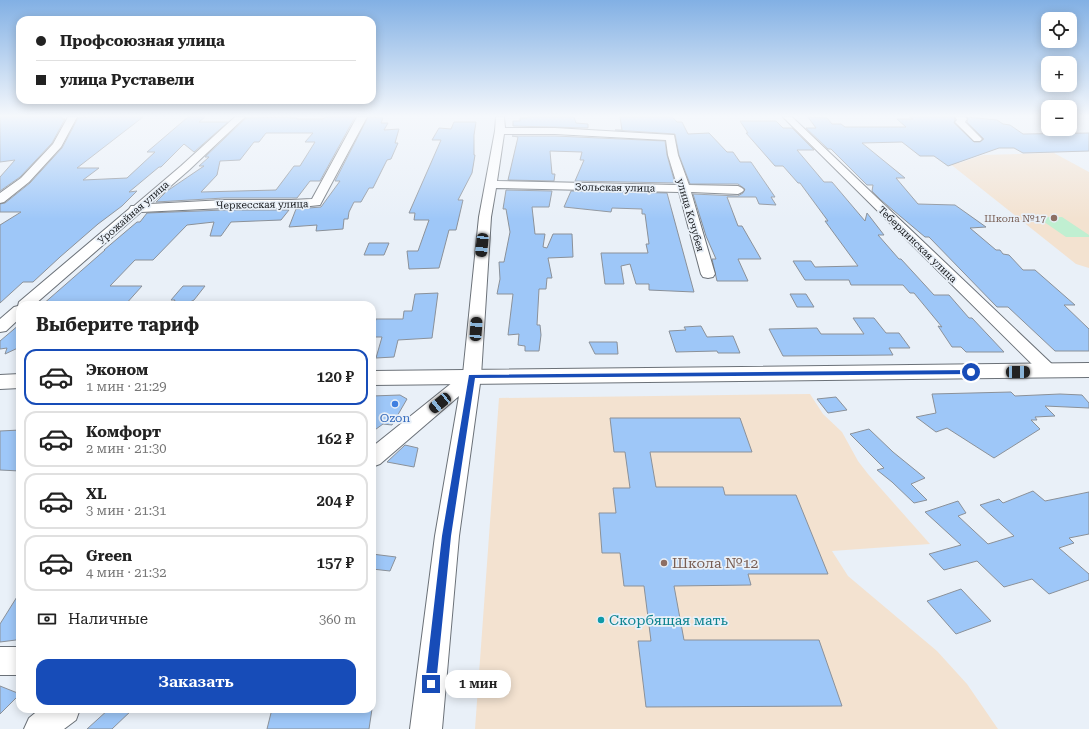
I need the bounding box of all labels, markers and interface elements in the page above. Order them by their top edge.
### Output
map controls [1041,12,1077,136]
button: locate [1041,12,1077,48]
text: Профсоюзная улица [60,32,225,50]
button: + [1041,56,1077,92]
text: улица Руставели [60,71,194,89]
button: − [1041,100,1077,136]
street label: улица Кочубея [675,177,706,253]
street label: Урожайная улица [96,178,171,246]
street label: Зольская улица [575,181,656,194]
street label: Черкесская улица [216,198,309,211]
street label: Тебердинская улица [876,204,960,285]
place label: Школа №17 [984,213,1046,224]
marker: Школа №17 [1049,213,1059,223]
car [475,232,489,258]
text: Выберите тариф [36,314,199,335]
car [469,317,483,341]
icon: car [38,359,74,395]
text: Эконом [86,361,148,379]
route start [962,363,980,381]
car [1006,366,1030,378]
text: 120 ₽ [317,368,354,386]
text: 1 мин · 21:29 [86,379,167,394]
car [427,391,453,415]
marker: Ozon [390,399,400,409]
place label: Ozon [380,411,410,425]
icon: car [38,421,74,457]
text: Комфорт [86,423,161,441]
text: 162 ₽ [317,430,354,448]
text: 2 мин · 21:30 [86,441,167,456]
icon: car [38,483,74,519]
text: XL [86,485,107,503]
text: 204 ₽ [317,492,354,510]
text: 3 мин · 21:31 [86,503,167,518]
icon: car [38,545,74,581]
text: Green [86,547,132,565]
text: 157 ₽ [317,554,354,572]
place label: Школа №12 [672,555,759,571]
marker: Школа №12 [659,558,669,568]
text: 4 мин · 21:32 [86,565,167,580]
icon: cash [36,608,58,630]
text: Наличные [68,610,148,628]
text: 360 m [319,612,356,627]
place label: Скорбящая мать [609,612,729,628]
marker: Скорбящая мать [596,615,606,625]
button: Заказать [36,659,356,705]
callout: 1 мин [445,670,511,698]
route end [422,675,440,693]
text: 1 мин [459,676,497,691]

